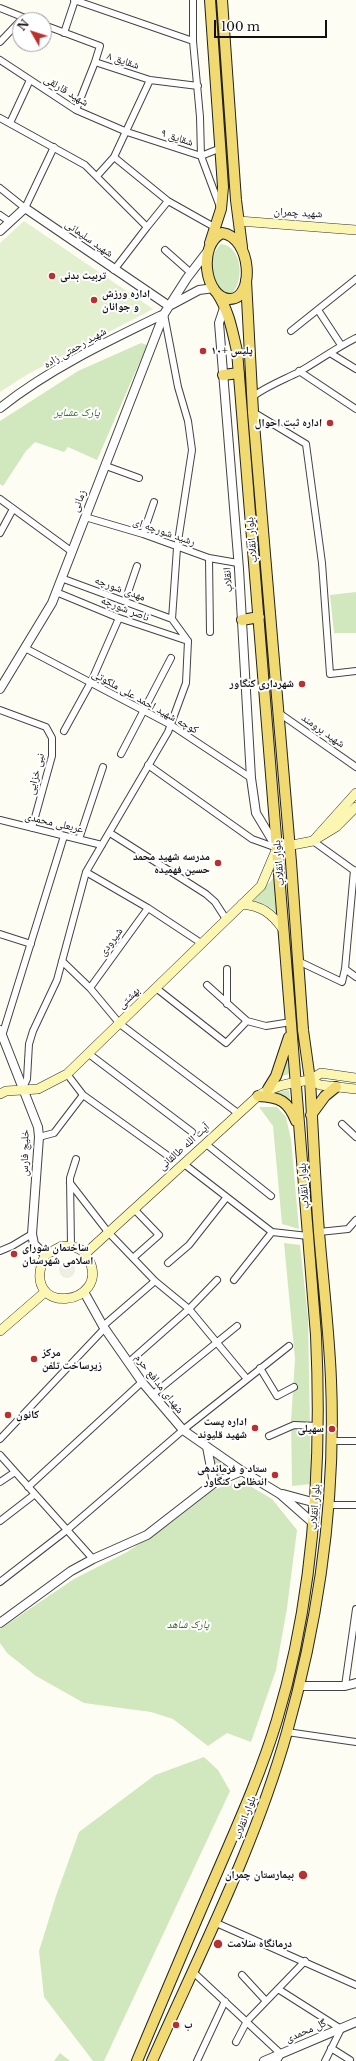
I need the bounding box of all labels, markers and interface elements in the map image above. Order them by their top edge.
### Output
north arrow [12,12,52,52]
scale bar [216,12,329,38]
text: N [15,17,32,34]
text: 100 m [221,19,260,34]
street label: شقایق ۸ [105,50,141,72]
street label: شهید قارلقی [41,73,91,109]
street label: شقایق ۹ [159,127,195,149]
street label: شهید چمران [273,205,323,221]
street label: شهید سلیمانی [62,218,116,260]
place label: تربیت بدنی [60,269,106,283]
marker: تربیت بدنی [47,271,57,281]
place label: اداره ورزش و جوانان [102,287,150,313]
marker: اداره ورزش و جوانان [89,295,99,305]
street label: شهید رحمتی زاده [41,325,109,371]
place label: پلیس +۱۰ [211,344,253,358]
marker: پلیس +۱۰ [198,346,208,356]
park label: پارک عشایر [54,406,100,420]
place label: اداره ثبت احوال [255,416,322,430]
marker: اداره ثبت احوال [325,418,335,428]
street label: زمانی [69,488,89,514]
street label: رشید شورچه ای [131,515,197,549]
street label: بلوار انقلاب [243,517,261,563]
street label: انقلاب [221,567,235,593]
street label: مهدی شورچه [93,574,147,604]
street label: ناصر شورچه [99,594,151,624]
street label: کوچه شهید احمد علی ملکوتی [90,667,200,737]
place label: شهرداری کنگاور [230,677,294,691]
marker: شهرداری کنگاور [297,679,307,689]
street label: شهید برومند [299,711,347,751]
street label: نبی خزایی [24,752,48,796]
street label: عربعلی محمدی [23,810,85,836]
street label: بلوار انقلاب [270,840,288,886]
place label: مدرسه شهید محمد حسین فهمیده [133,850,210,876]
marker: مدرسه شهید محمد حسین فهمیده [213,858,223,868]
street label: شیرودی [96,925,126,959]
street label: بهشتی [115,984,143,1012]
street label: آیت الله طالقانی [156,1121,212,1173]
street label: خلیج فارس [18,1129,32,1177]
street label: بلوار انقلاب [296,1163,312,1209]
place label: ساختمان شورای اسلامی شهرستان [22,1241,93,1267]
marker: ساختمان شورای اسلامی شهرستان [9,1249,19,1259]
place label: مرکز زیرساخت تلفن [42,1346,102,1372]
street label: شهدای مدافع حرم [132,1352,186,1416]
marker: مرکز زیرساخت تلفن [29,1354,39,1364]
place label: کانون [16,1408,39,1422]
marker: کانون [3,1410,13,1420]
place label: اداره پست شهید قلیوند [198,1415,247,1441]
place label: سهیلی [298,1422,324,1436]
marker: اداره پست شهید قلیوند [250,1423,260,1433]
marker: سهیلی [327,1424,337,1434]
place label: ستاد و فرماندهی انتظامی کنگاور [197,1462,267,1488]
marker: ستاد و فرماندهی انتظامی کنگاور [270,1470,280,1480]
street label: بلوار انقلاب [307,1484,323,1530]
park label: پارک شاهد [167,1618,209,1632]
street label: بلوار انقلاب [231,1794,259,1842]
place label: بیمارستان چمران [225,1868,294,1882]
marker: بیمارستان چمران [297,1869,309,1881]
place label: درمانگاه سلامت [227,1937,292,1951]
marker: درمانگاه سلامت [212,1938,224,1950]
street label: گل محمدی [284,2017,328,2045]
place label: ب [184,2018,193,2032]
marker: ب [171,2020,181,2030]

